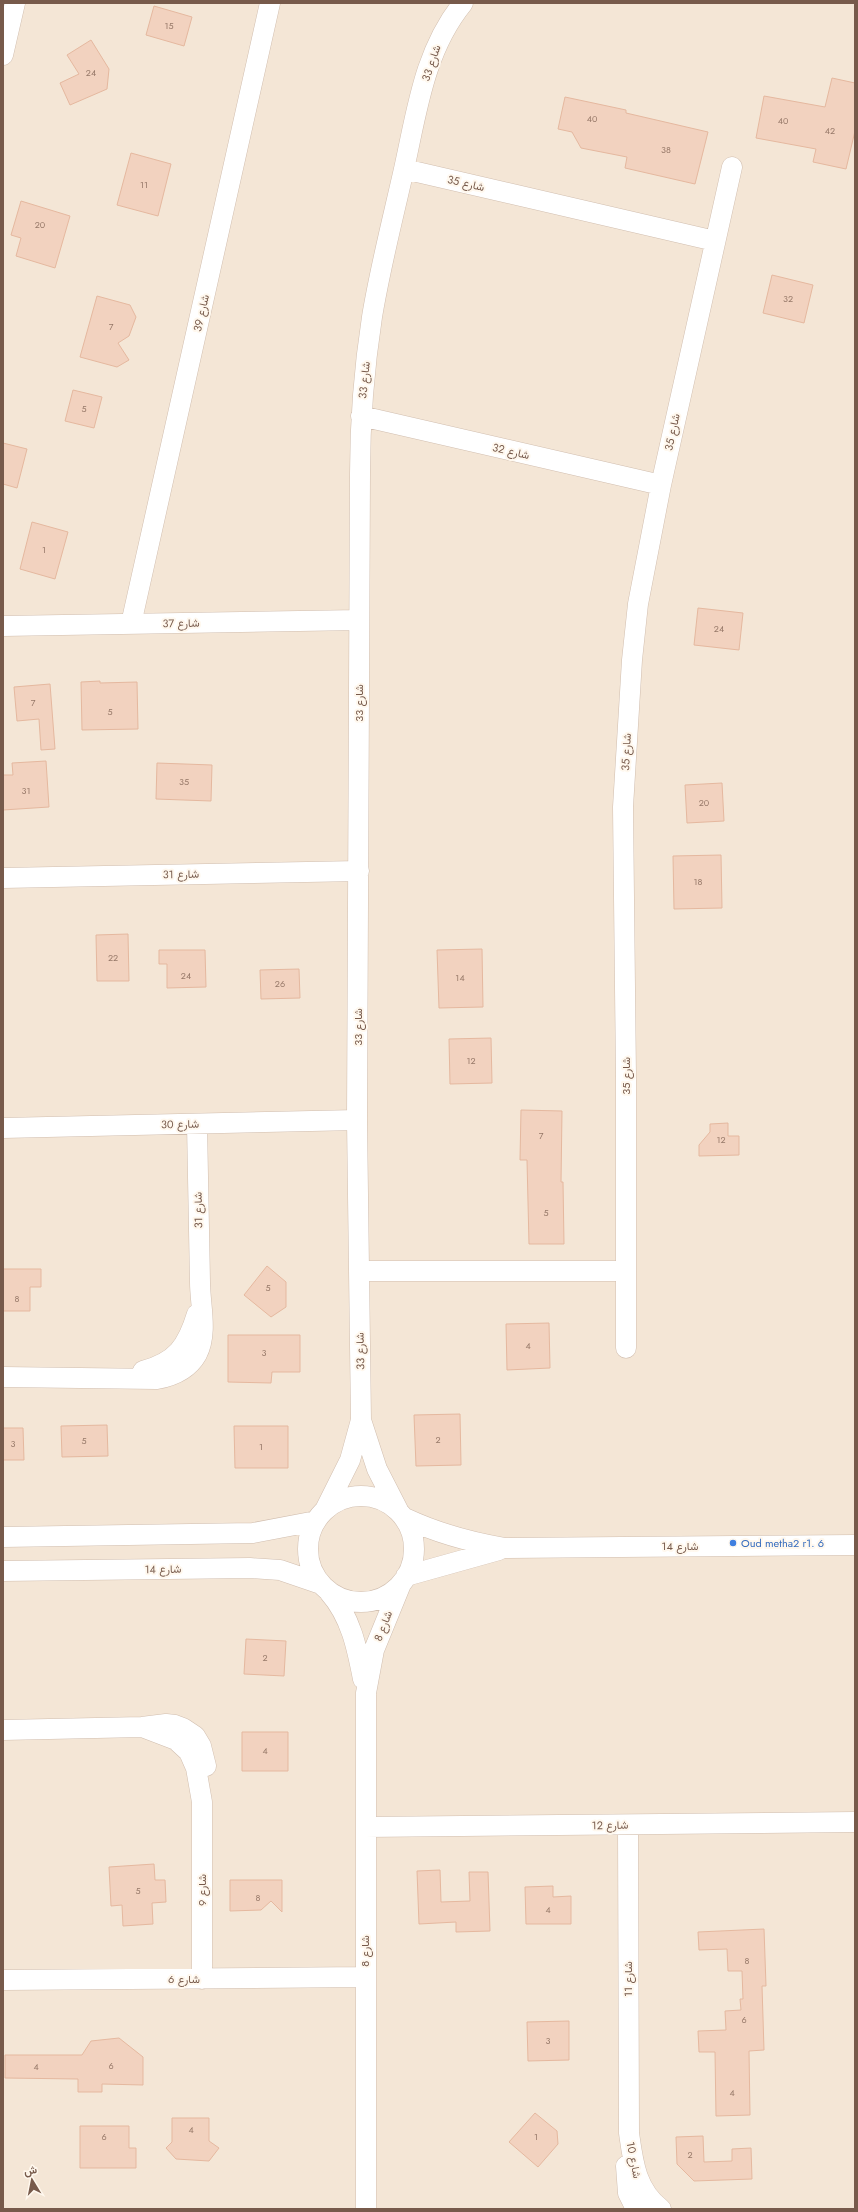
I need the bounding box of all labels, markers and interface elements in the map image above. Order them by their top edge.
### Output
house number: 15 [164,19,174,32]
street label: شارع 33 [417,42,445,83]
house number: 24 [86,66,96,79]
house number: 40 [587,112,598,125]
house number: 40 [778,114,789,127]
house number: 42 [825,124,835,137]
house number: 38 [661,143,671,156]
street label: شارع 35 [446,171,486,195]
house number: 11 [140,178,148,191]
house number: 20 [35,218,46,231]
street label: شارع 39 [189,292,213,333]
house number: 32 [783,292,793,305]
house number: 7 [109,320,114,333]
street label: شارع 33 [354,360,374,399]
house number: 5 [81,402,87,415]
street label: شارع 35 [660,412,684,452]
street label: شارع 32 [491,439,531,463]
house number: 1 [42,543,46,556]
street label: شارع 37 [162,615,200,631]
house number: 24 [714,622,724,635]
street label: شارع 33 [351,684,367,722]
house number: 7 [31,696,36,709]
house number: 5 [107,705,113,718]
street label: شارع 35 [617,732,635,771]
house number: 35 [179,775,189,788]
house number: 31 [22,784,30,797]
house number: 20 [699,796,710,809]
street label: شارع 31 [163,866,200,882]
house number: 18 [694,875,703,888]
house number: 22 [108,951,118,964]
house number: 24 [181,969,191,982]
house number: 14 [455,971,465,984]
house number: 26 [275,977,285,990]
street label: شارع 33 [350,1008,366,1046]
house number: 12 [466,1054,476,1067]
street label: شارع 35 [618,1057,634,1095]
street label: شارع 30 [161,1116,199,1132]
house number: 7 [539,1129,544,1142]
house number: 12 [716,1133,726,1146]
street label: شارع 31 [190,1191,206,1228]
house number: 5 [543,1206,549,1219]
house number: 5 [265,1281,271,1294]
house number: 8 [15,1292,20,1305]
street label: شارع 33 [352,1332,368,1370]
house number: 4 [525,1339,531,1352]
house number: 3 [262,1346,267,1359]
house number: 2 [435,1433,441,1446]
house number: 5 [81,1434,87,1447]
house number: 3 [11,1437,16,1450]
house number: 1 [259,1440,263,1453]
place label: Oud metha2 r1. 6 [741,1535,824,1551]
street label: شارع 14 [662,1538,699,1554]
marker: Oud metha2 r1. 6 [728,1538,738,1548]
street label: شارع 14 [144,1561,182,1577]
street label: شارع 8 [370,1608,396,1644]
house number: 2 [262,1651,268,1664]
house number: 4 [262,1744,268,1757]
street label: شارع 12 [592,1817,629,1833]
street label: شارع 9 [194,1874,210,1906]
house number: 5 [135,1884,141,1897]
house number: 8 [256,1891,261,1904]
house number: 4 [545,1903,551,1916]
street label: شارع 8 [357,1935,373,1967]
house number: 8 [745,1954,750,1967]
street label: شارع 11 [620,1961,636,1997]
street label: شارع 6 [168,1971,200,1987]
house number: 6 [741,2013,747,2026]
house number: 3 [546,2034,551,2047]
house number: 6 [108,2059,114,2072]
house number: 4 [33,2060,39,2073]
house number: 4 [729,2086,735,2099]
house number: 4 [188,2123,194,2136]
house number: 6 [101,2130,107,2143]
house number: 1 [534,2130,538,2143]
street label: شارع 10 [623,2140,645,2180]
house number: 2 [687,2148,693,2161]
north arrow [12,2160,52,2200]
text: ش [22,2161,38,2179]

